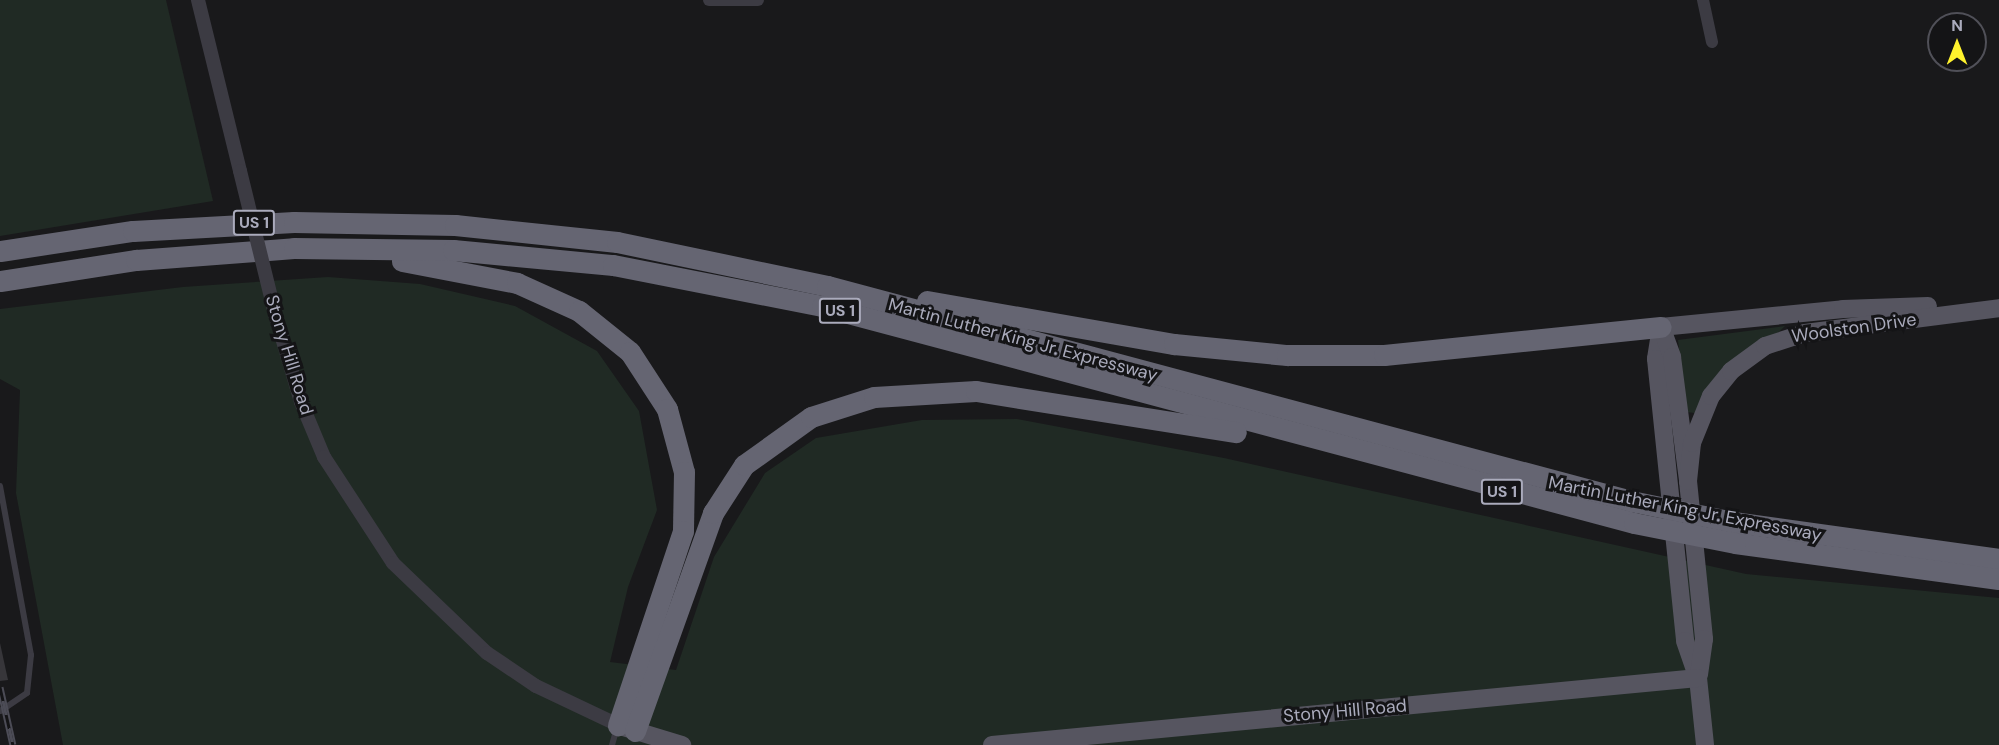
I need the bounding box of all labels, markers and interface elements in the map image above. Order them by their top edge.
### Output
north arrow [1927,12,1987,72]
text: N [1951,15,1963,36]
road number: US 1 [232,210,276,236]
street label: Stony Hill Road [261,293,317,417]
street label: Martin Luther King Jr. Expressway [886,294,1160,386]
road number: US 1 [818,298,862,324]
street label: Woolston Drive [1790,309,1918,347]
street label: Martin Luther King Jr. Expressway [1547,472,1823,546]
road number: US 1 [1480,479,1524,505]
street label: Stony Hill Road [1282,695,1408,727]

